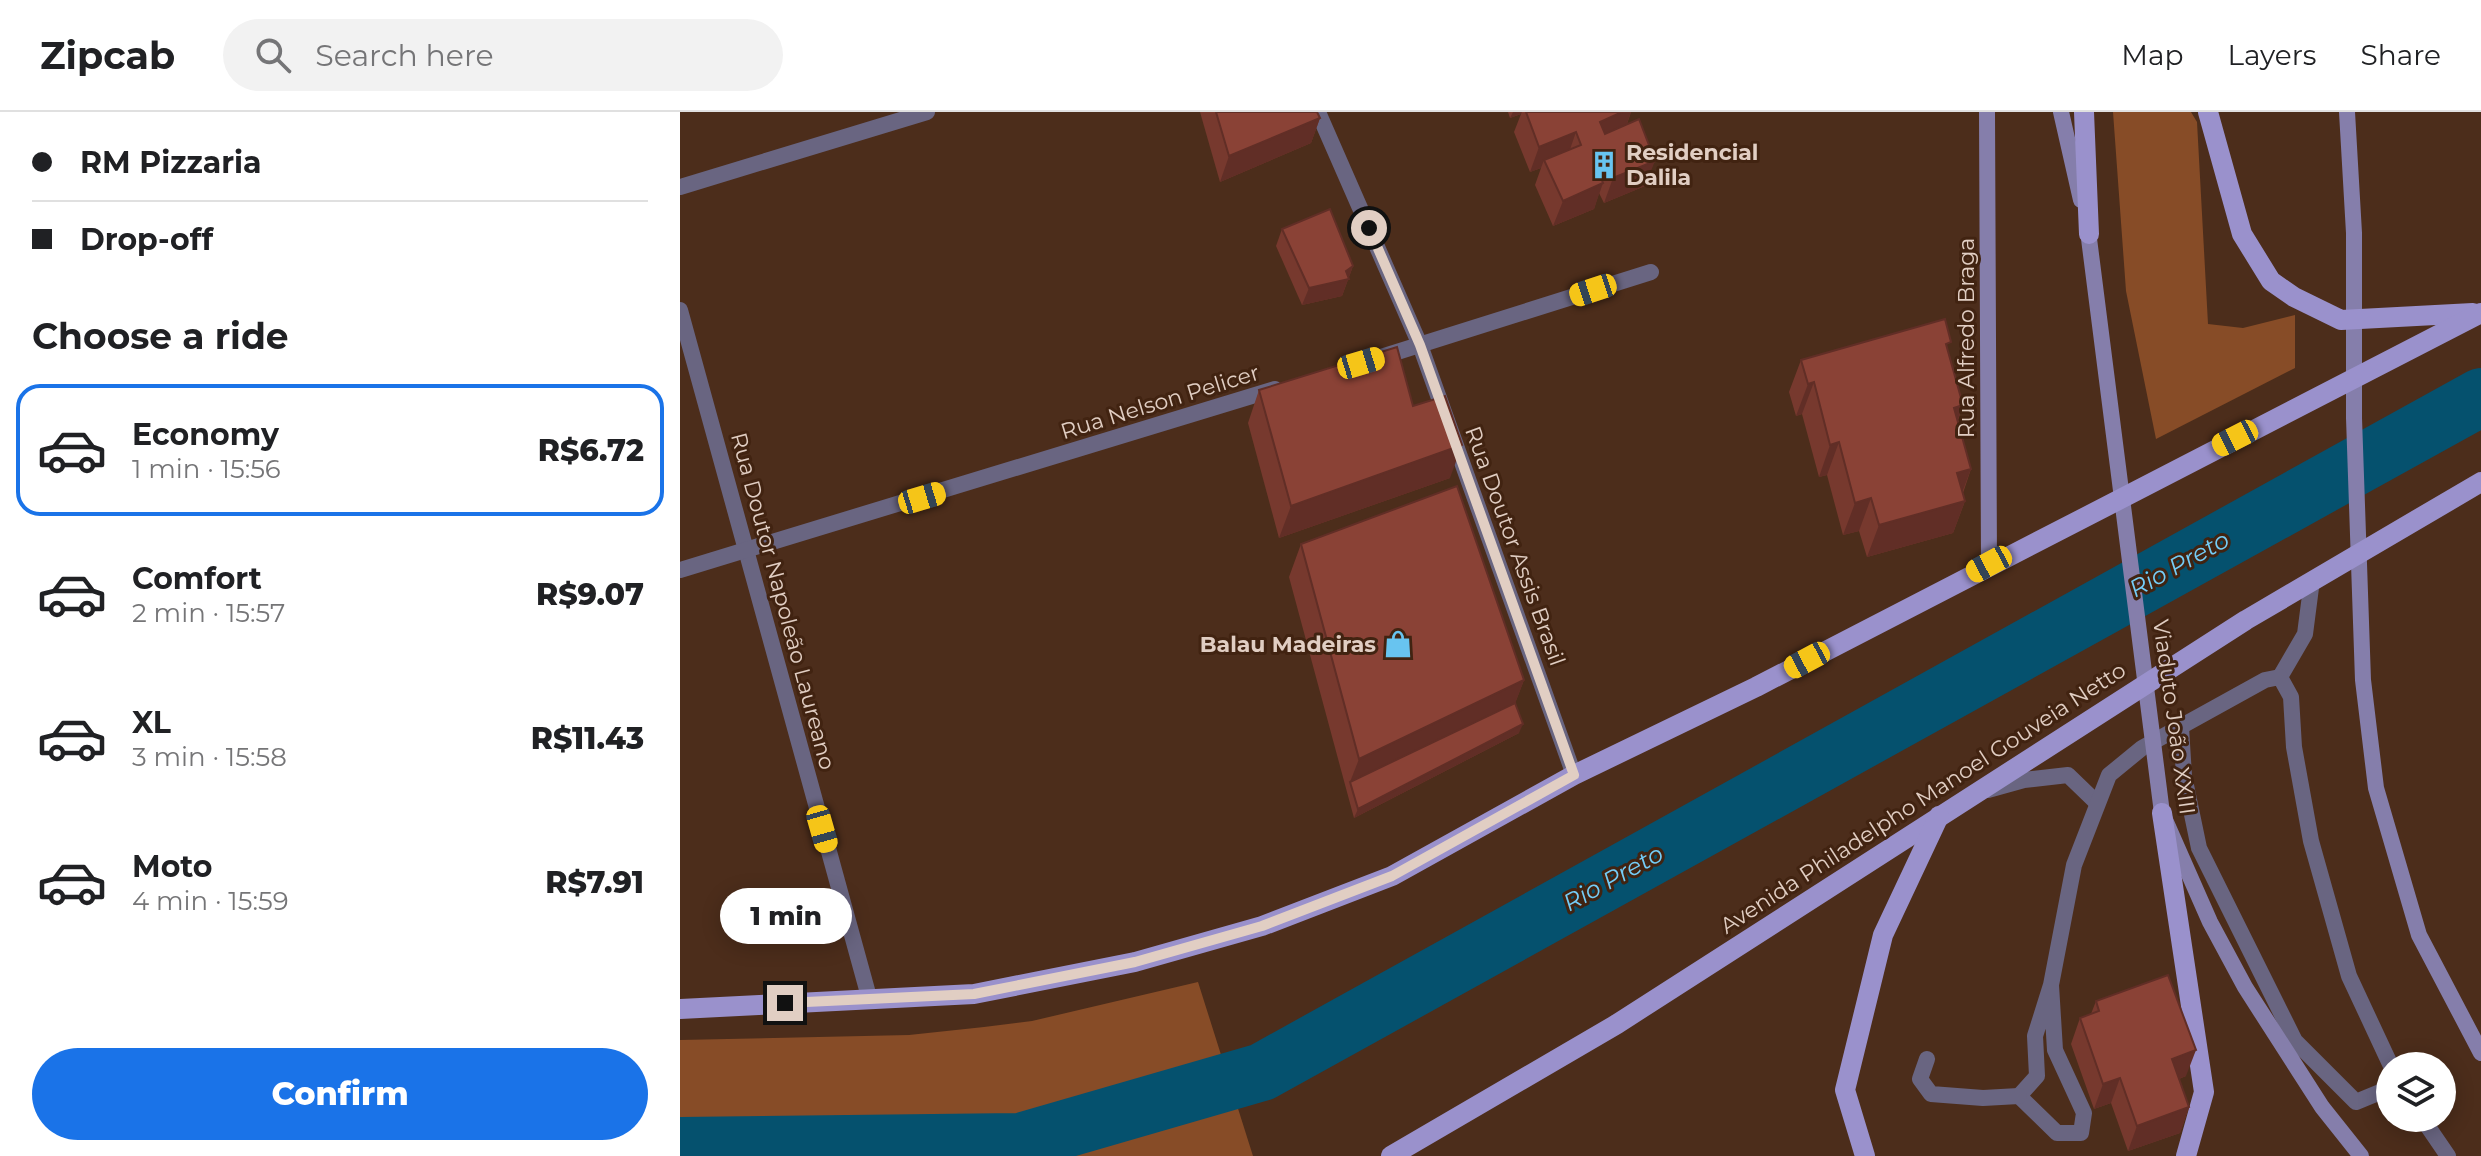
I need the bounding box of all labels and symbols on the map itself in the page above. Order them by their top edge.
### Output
place label: Residencial Dalila [1626,139,1759,191]
building icon: Residencial Dalila [1589,150,1619,180]
route start [1351,210,1387,246]
street label: Rua Alfredo Braga [1953,238,1980,438]
car [1566,271,1620,309]
car [1335,345,1387,381]
street label: Rua Nelson Pelicer [1057,359,1263,445]
car [2208,416,2262,460]
street label: Rua Doutor Assis Brasil [1459,423,1571,669]
street label: Rua Doutor Napoleão Laureano [725,429,841,773]
car [896,480,948,516]
water label: Rio Preto [2124,525,2234,603]
car [1962,542,2016,586]
street label: Viaduto João XXIII [2147,618,2201,816]
shop icon: Balau Madeiras [1383,629,1413,659]
place label: Balau Madeiras [1200,631,1376,658]
car [1780,638,1834,682]
street label: Avenida Philadelpho Manoel Gouveia Netto [1715,656,2131,940]
car [804,803,840,855]
water label: Rio Preto [1558,839,1668,917]
callout: 1 min [719,887,851,943]
route end [767,985,803,1021]

